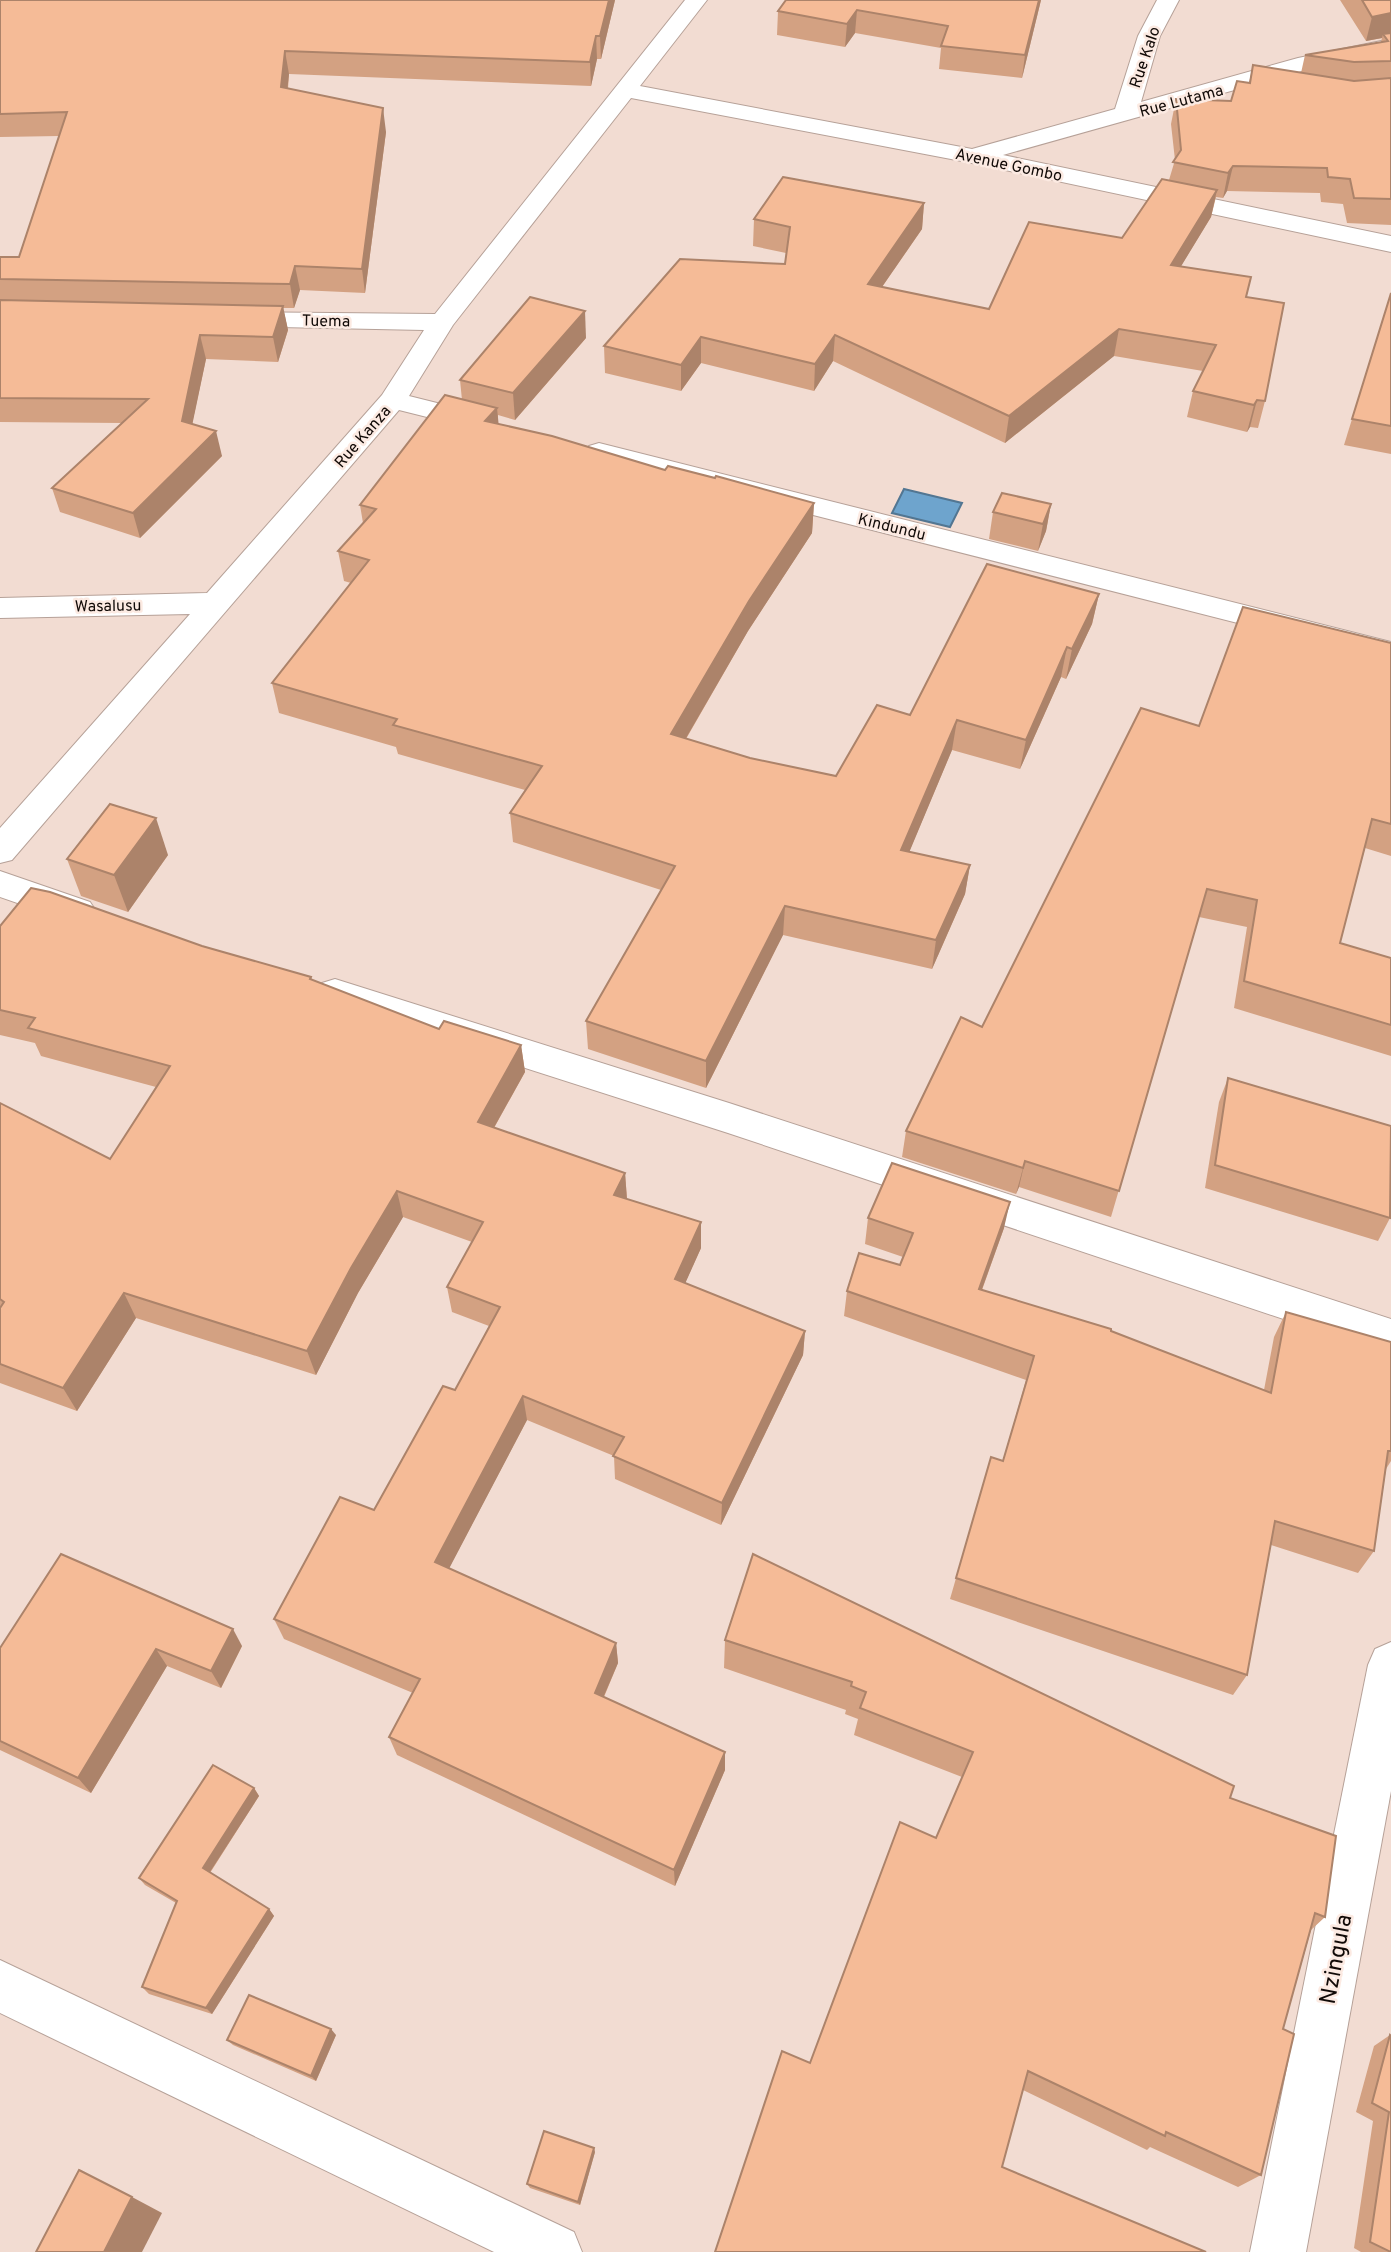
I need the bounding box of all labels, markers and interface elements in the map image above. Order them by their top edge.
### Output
street label: Rue Kalo [1126,24,1166,91]
street label: Rue Lutama [1137,81,1226,123]
street label: Avenue Gombo [953,145,1064,187]
street label: Tuema [302,312,350,332]
street label: Rue Kanza [331,402,396,473]
street label: Kindundu [856,510,928,546]
street label: Wasalusu [74,596,142,618]
street label: Nzingula [1315,1912,1360,2007]

